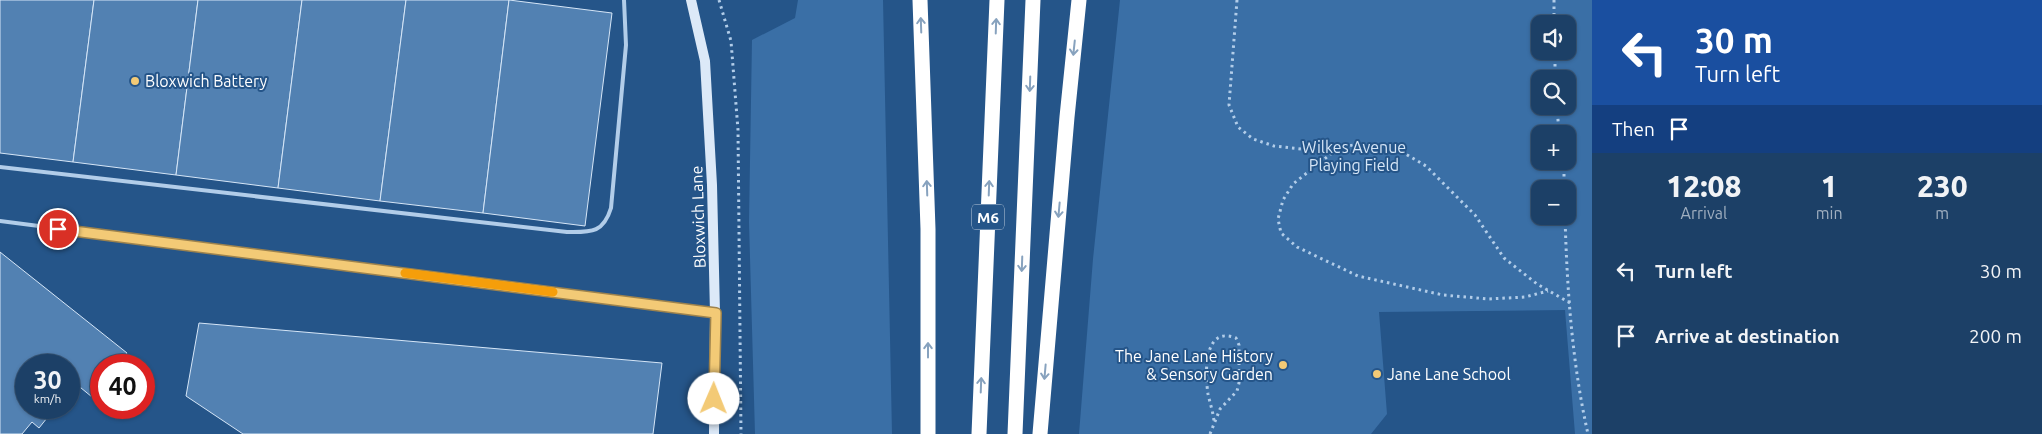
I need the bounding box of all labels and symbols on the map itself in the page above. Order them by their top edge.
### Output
one-way arrow [916,18,925,34]
one-way arrow [992,18,1001,34]
one-way arrow [1069,40,1079,56]
place label: Bloxwich Battery [145,72,267,90]
marker: Bloxwich Battery [129,75,141,87]
one-way arrow [1025,75,1034,91]
park label: Wilkes Avenue Playing Field [1302,138,1406,174]
street label: Bloxwich Lane [687,165,709,269]
one-way arrow [922,180,931,196]
one-way arrow [985,180,994,196]
one-way arrow [1054,202,1064,218]
road number: M6 [972,204,1004,230]
pin [37,208,79,250]
one-way arrow [1017,255,1026,271]
one-way arrow [923,343,933,359]
place label: The Jane Lane History & Sensory Garden [1115,347,1273,383]
speed limit sign: 40 [90,354,155,419]
marker: The Jane Lane History & Sensory Garden [1277,359,1289,371]
one-way arrow [1041,364,1050,380]
place label: Jane Lane School [1387,365,1511,383]
marker: Jane Lane School [1371,368,1383,380]
position arrow [687,372,739,424]
one-way arrow [976,378,985,394]

